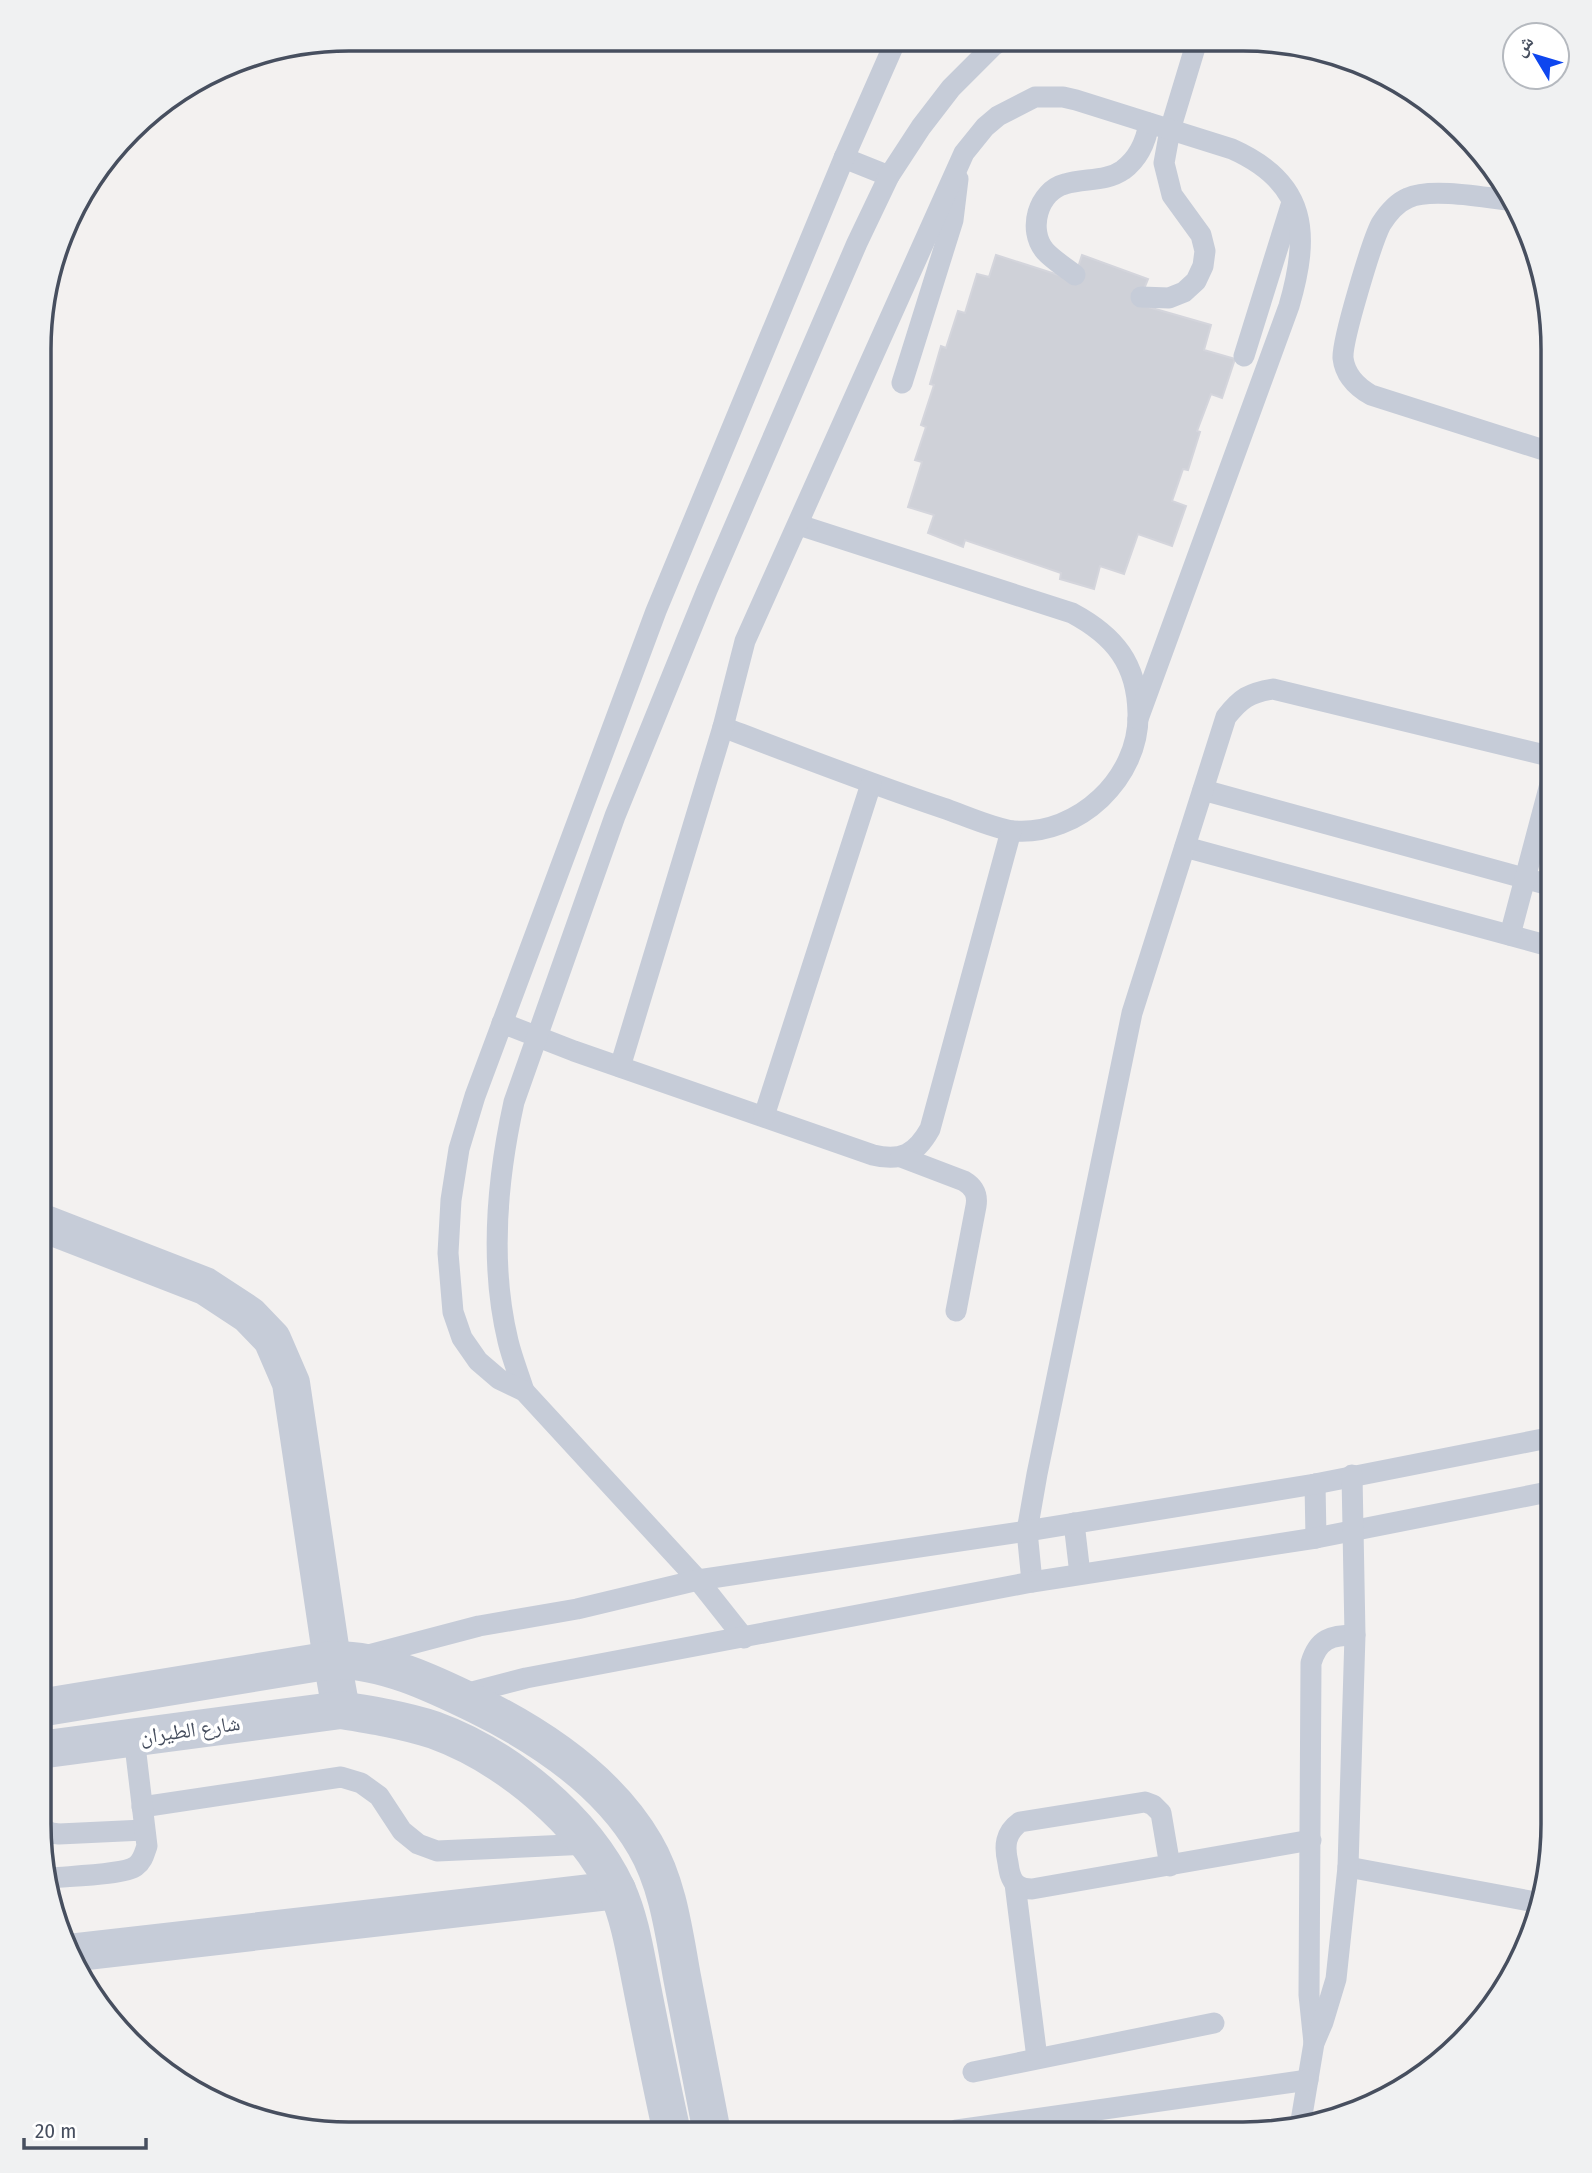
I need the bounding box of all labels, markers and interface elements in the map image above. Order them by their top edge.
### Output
north arrow [1501,21,1571,91]
text: ش [1508,31,1538,61]
street label: شارع الطيران [138,1710,242,1750]
scale bar [24,2106,147,2150]
text: 20 m [35,2118,76,2144]

